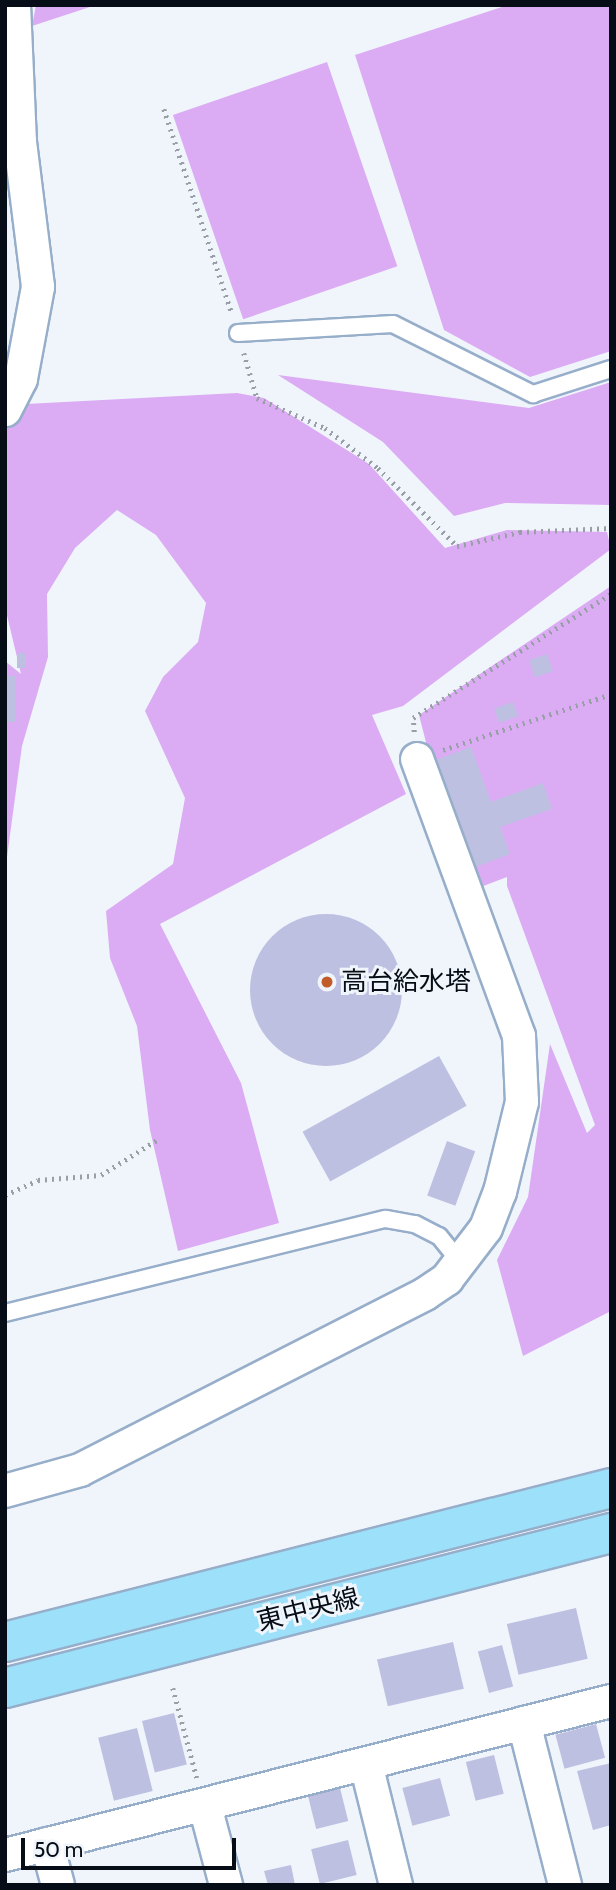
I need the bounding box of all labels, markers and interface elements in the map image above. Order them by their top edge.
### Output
place label: 高台給水塔 [341,966,471,998]
marker: 高台給水塔 [319,974,335,990]
street label: 東中央線 [254,1582,362,1638]
scale bar [24,1824,240,1868]
text: 50 m [34,1837,83,1862]

